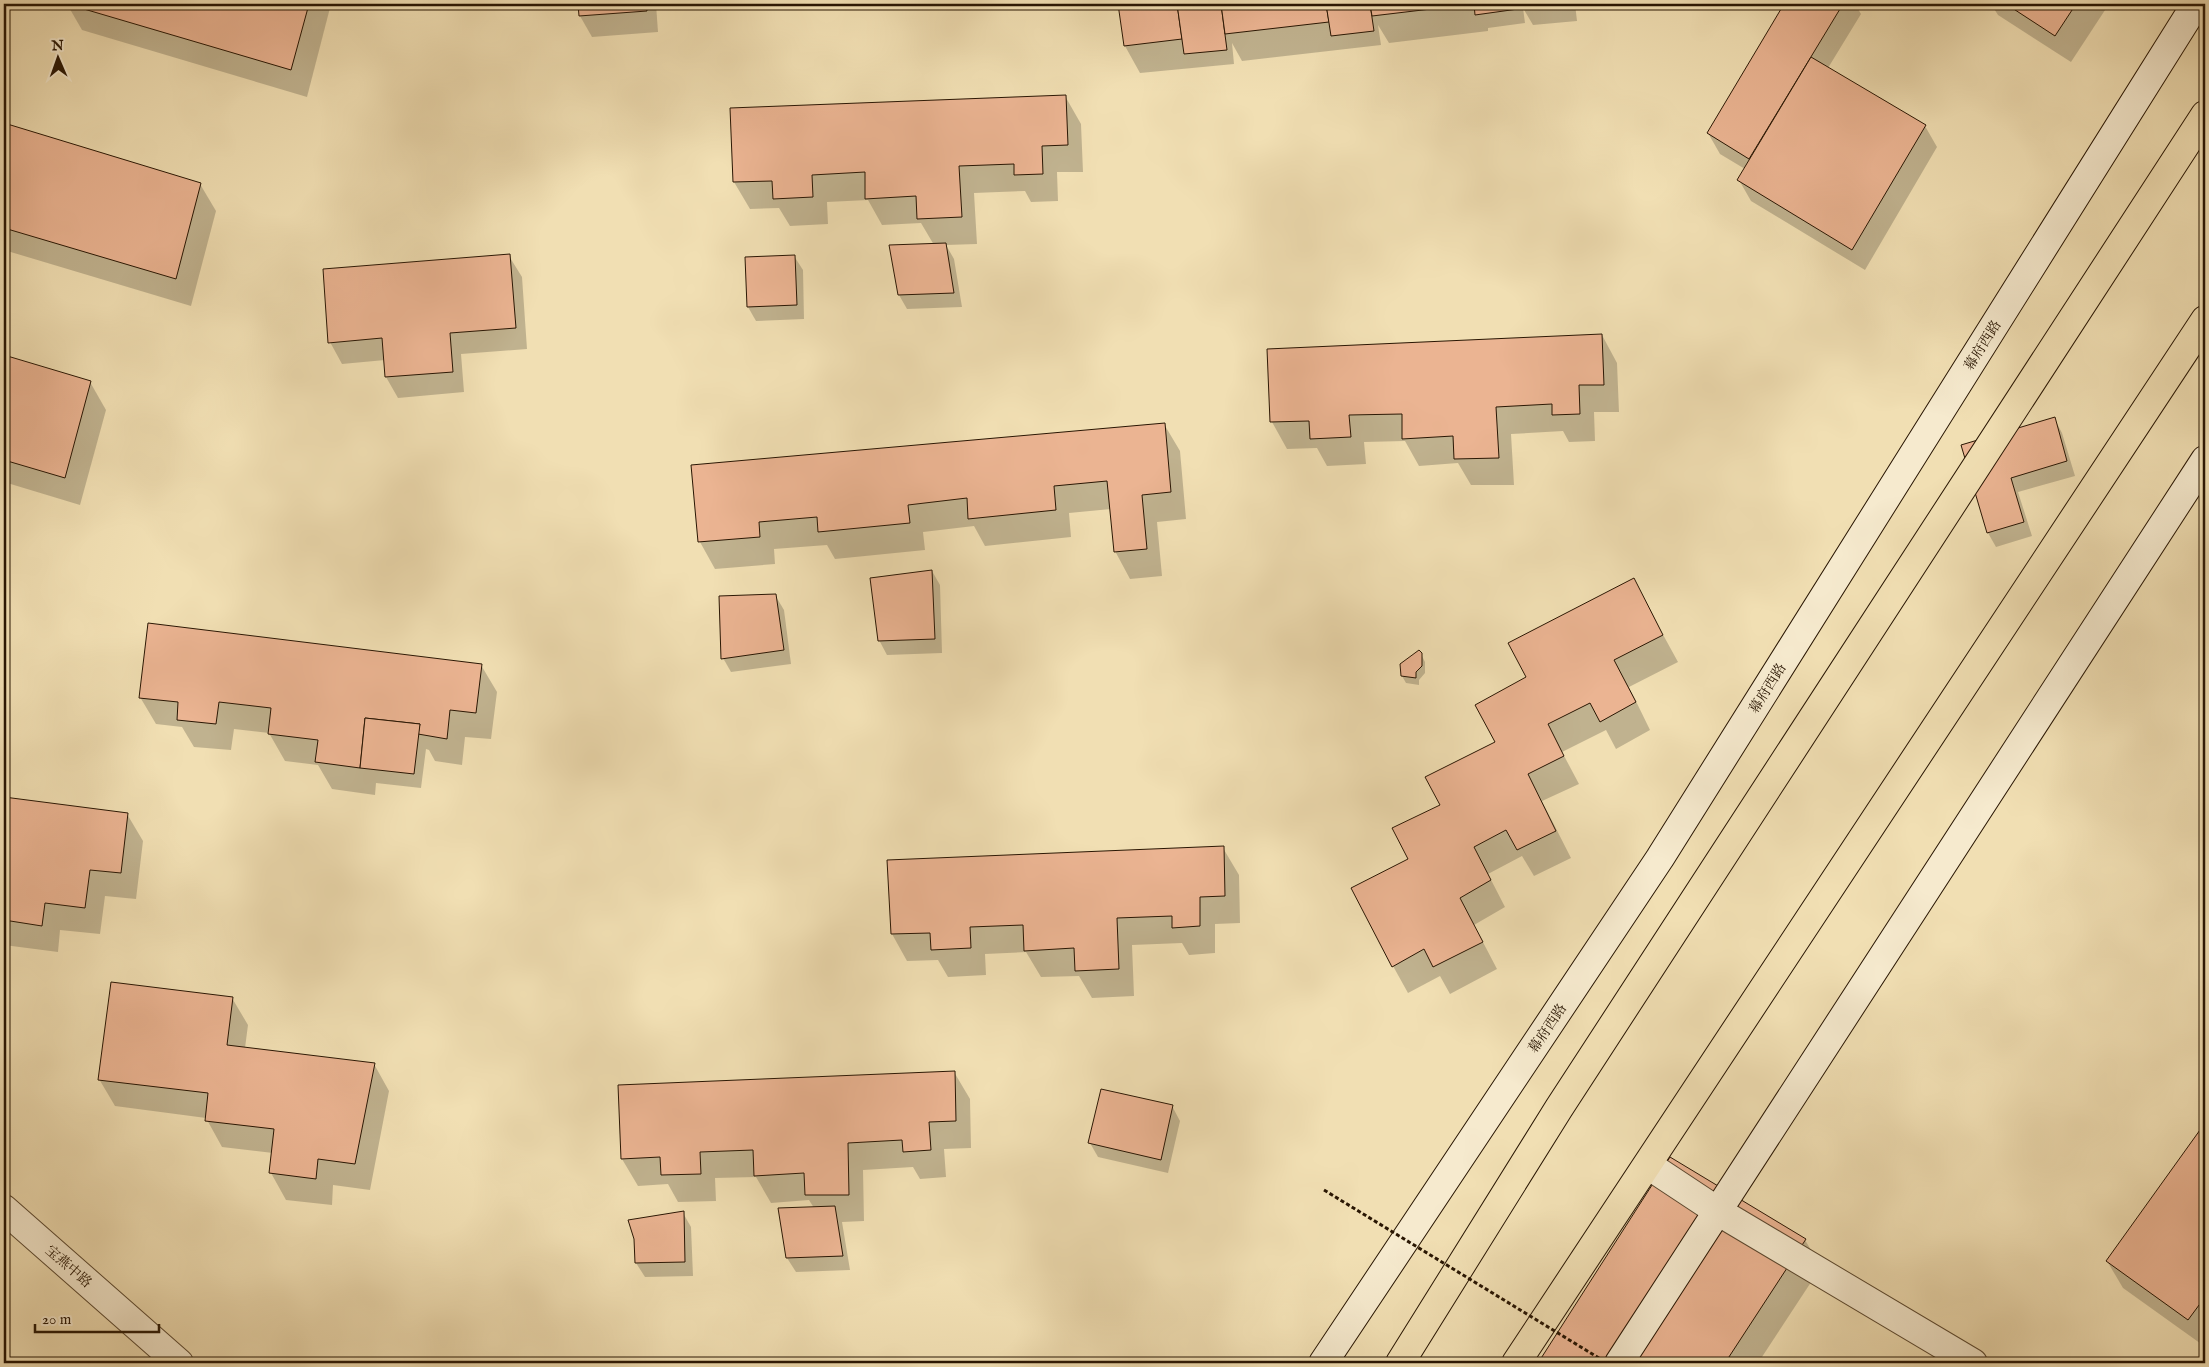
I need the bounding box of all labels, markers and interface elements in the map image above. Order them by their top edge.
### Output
north arrow [32,32,82,82]
text: N [50,37,64,55]
street label: 幕府西路 [1960,317,2005,374]
street label: 幕府西路 [1745,660,1790,717]
street label: 幕府西路 [1525,1000,1571,1057]
street label: 宝燕中路 [41,1242,95,1292]
scale bar [35,1302,159,1334]
text: 20 m [42,1310,72,1329]

